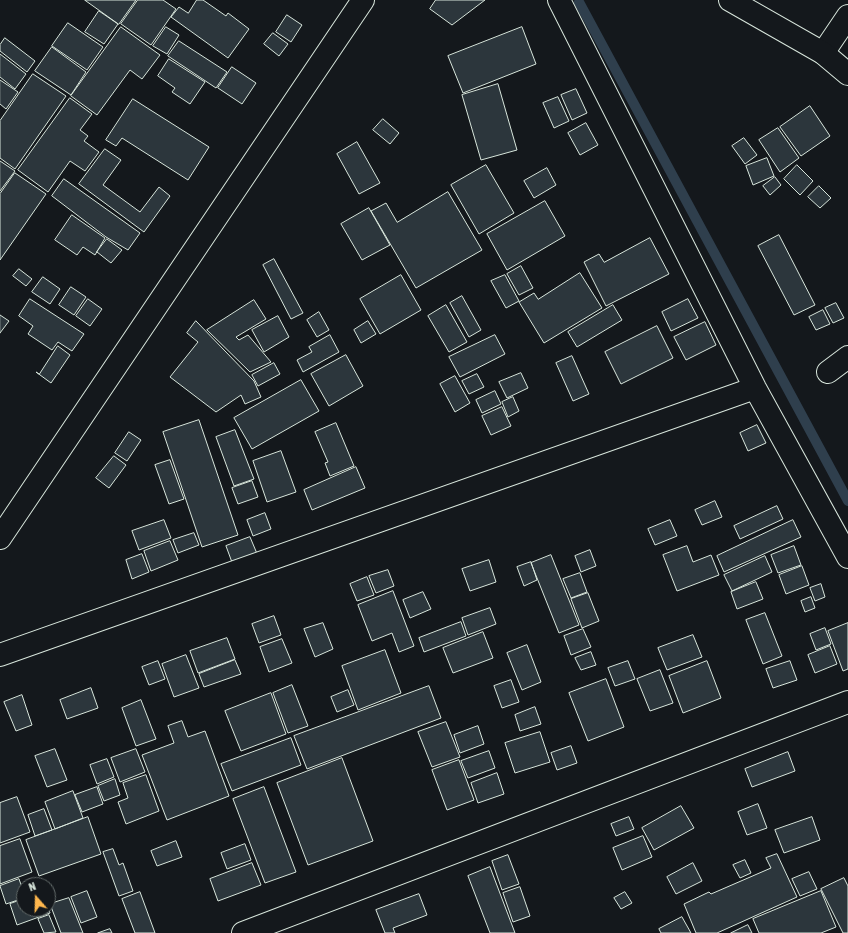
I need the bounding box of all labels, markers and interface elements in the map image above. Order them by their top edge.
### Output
north arrow [16,877,56,917]
text: N [27,880,37,893]

